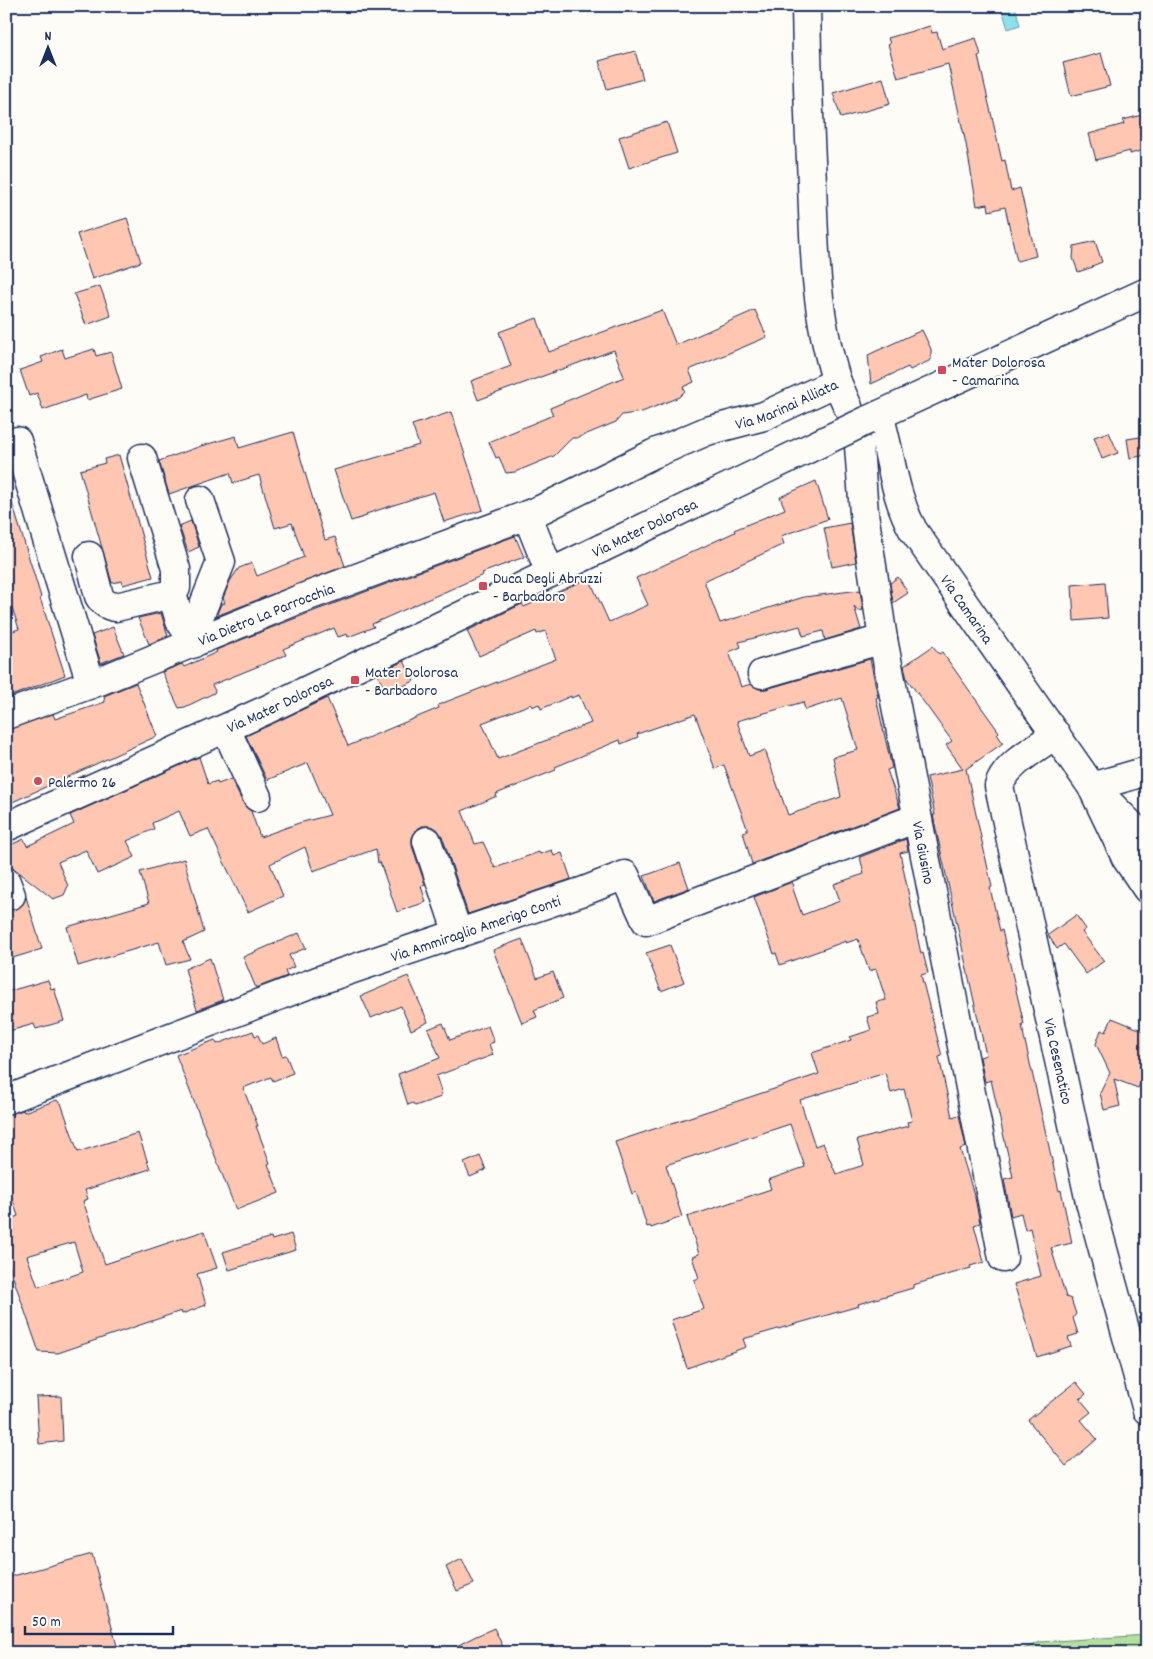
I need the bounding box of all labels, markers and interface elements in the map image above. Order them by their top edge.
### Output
north arrow [22,22,72,72]
text: N [45,27,52,47]
place label: Mater Dolorosa - Camarina [952,352,1046,393]
marker: Mater Dolorosa - Camarina [936,364,948,376]
street label: Via Marinai Alliata [733,374,843,437]
street label: Via Mater Dolorosa [588,494,702,565]
place label: Duca Degli Abruzzi - Barbadoro [493,568,602,609]
street label: Via Camarina [933,571,998,650]
street label: Via Dietro La Parrocchia [195,578,338,653]
marker: Duca Degli Abruzzi - Barbadoro [477,580,489,592]
place label: Mater Dolorosa - Barbadoro [365,662,459,703]
street label: Via Mater Dolorosa [223,670,338,740]
marker: Mater Dolorosa - Barbadoro [349,674,361,686]
place label: Palermo 26 [48,772,116,795]
marker: Palermo 26 [32,775,44,787]
street label: Via Giusino [905,819,939,886]
street label: Via Ammiraglio Amerigo Conti [388,891,564,969]
street label: Via Cesenatico [1036,1016,1077,1107]
scale bar [25,1604,172,1636]
text: 50 m [32,1612,61,1634]

